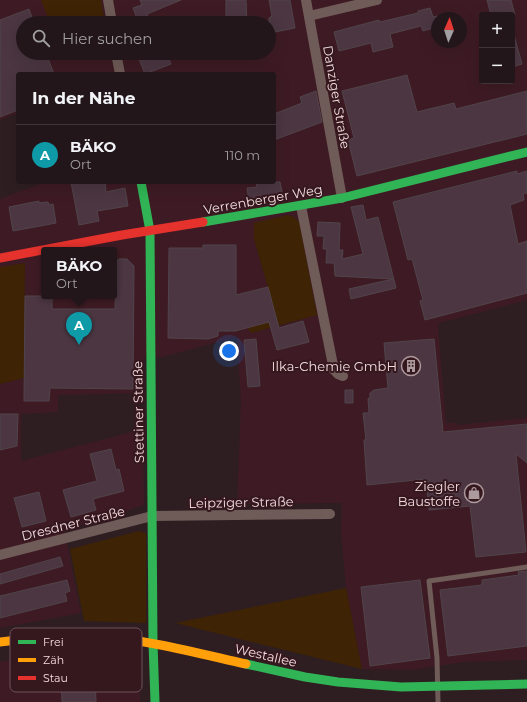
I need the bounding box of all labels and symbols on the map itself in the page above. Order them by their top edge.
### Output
north arrow [431,12,467,48]
street label: Danziger Straße [320,44,354,150]
street label: Verrenberger Weg [202,181,324,217]
pin: A [66,312,92,345]
your location [219,341,239,361]
building icon: Ilka-Chemie GmbH [400,355,422,377]
place label: Ilka-Chemie GmbH [272,358,397,374]
street label: Stettiner Straße [129,361,147,463]
place label: Ziegler Baustoffe [398,478,460,509]
shop icon: Ziegler Baustoffe [463,482,485,504]
street label: Leipziger Straße [188,493,294,511]
street label: Dresdner Straße [20,502,127,544]
legend [10,628,142,692]
text: Frei [43,635,64,649]
street label: Westallee [233,640,299,670]
text: Zäh [43,653,64,667]
text: Stau [43,671,68,685]

